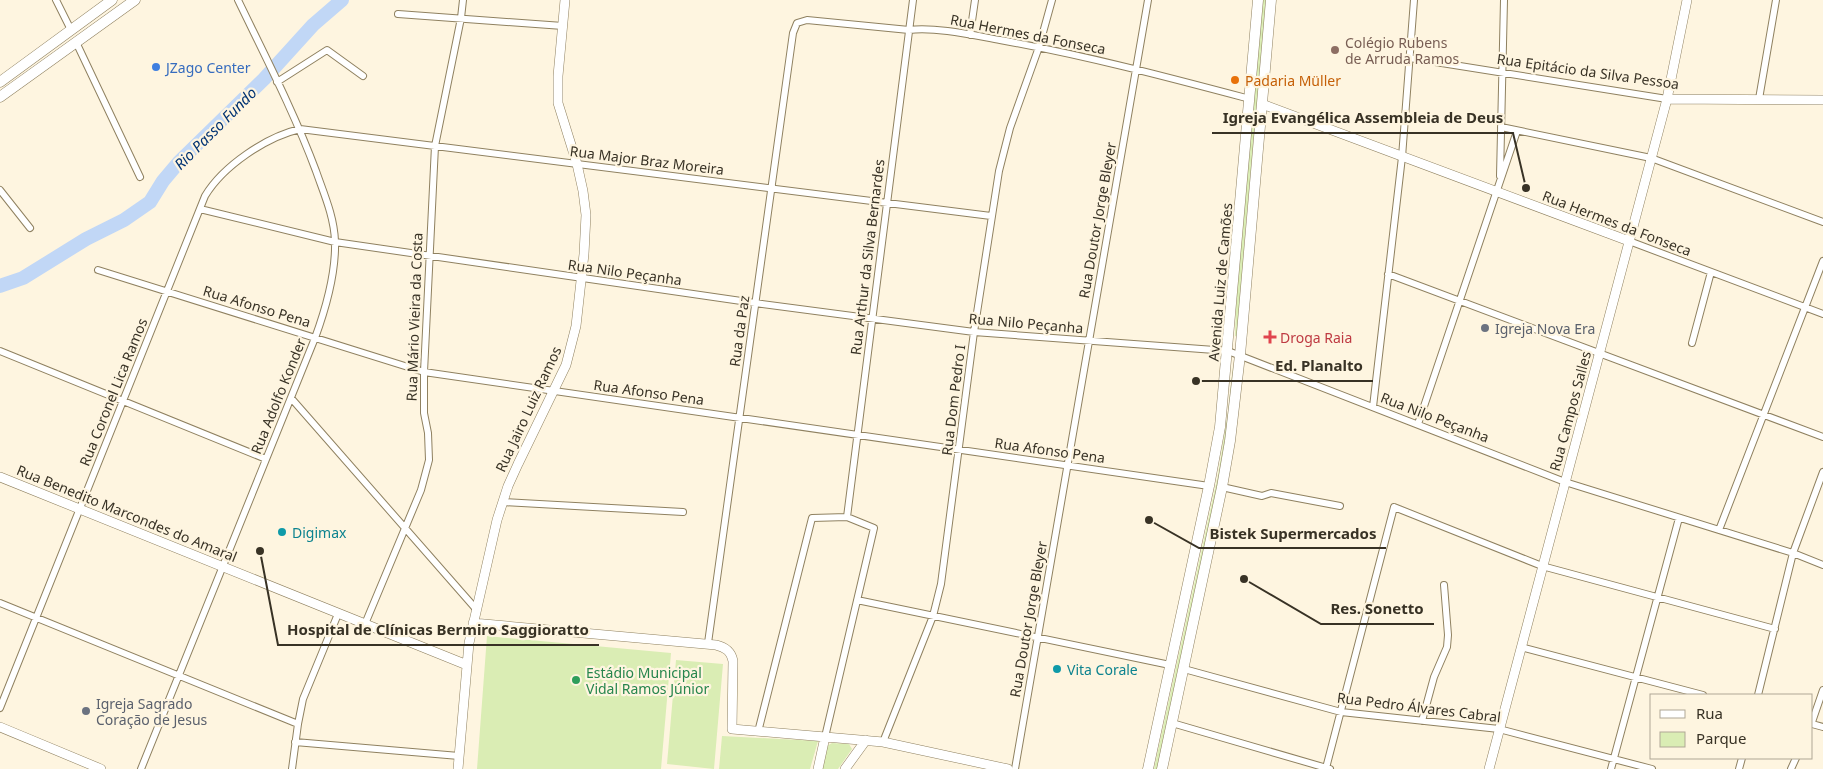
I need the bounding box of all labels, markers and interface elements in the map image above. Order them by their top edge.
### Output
street label: Rua Hermes da Fonseca [949,10,1107,58]
place label: Colégio Rubens de Arruda Ramos [1345,33,1460,68]
marker: Colégio Rubens de Arruda Ramos [1329,44,1341,56]
street label: Rua Epitácio da Silva Pessoa [1496,49,1680,93]
place label: JZago Center [164,58,251,77]
marker: JZago Center [150,61,162,73]
place label: Padaria Müller [1245,71,1341,90]
marker: Padaria Müller [1229,74,1241,86]
water label: Rio Passo Fundo [169,82,261,174]
callout: Igreja Evangélica Assembleia de Deus [1212,103,1513,133]
text: Igreja Evangélica Assembleia de Deus [1223,107,1503,127]
street label: Rua Doutor Jorge Bleyer [1074,140,1120,300]
street label: Rua Major Braz Moreira [569,141,725,179]
street label: Rua Arthur da Silva Bernardes [846,158,888,356]
street label: Rua Hermes da Fonseca [1540,186,1694,260]
street label: Avenida Luiz de Camões [1204,202,1236,362]
street label: Rua Mário Vieira da Costa [402,232,426,402]
street label: Rua Nilo Peçanha [567,255,683,289]
street label: Rua Afonso Pena [201,281,313,331]
street label: Rua da Paz [725,294,753,368]
street label: Rua Nilo Peçanha [968,309,1084,337]
street label: Rua Coronel Lica Ramos [75,315,151,469]
place label: Igreja Nova Era [1495,319,1595,338]
marker: Igreja Nova Era [1479,322,1491,334]
place label: Droga Raia [1280,328,1352,347]
marker: Droga Raia [1264,331,1276,343]
street label: Rua Adolfo Konder [246,335,310,457]
street label: Rua Jairo Luiz Ramos [491,343,566,475]
street label: Rua Dom Pedro I [937,343,969,457]
street label: Rua Campos Salles [1545,349,1595,473]
callout: Ed. Planalto [1265,351,1373,381]
text: Ed. Planalto [1275,355,1363,375]
street label: Rua Afonso Pena [593,375,705,409]
street label: Rua Nilo Peçanha [1378,388,1492,446]
street label: Rua Afonso Pena [994,433,1106,467]
street label: Rua Benedito Marcondes do Amaral [14,460,240,566]
callout: Bistek Supermercados [1199,518,1386,548]
place label: Digimax [292,523,347,542]
text: Bistek Supermercados [1210,523,1376,543]
marker: Digimax [276,526,288,538]
street label: Rua Doutor Jorge Bleyer [1005,539,1051,699]
callout: Res. Sonetto [1321,594,1434,624]
text: Res. Sonetto [1330,598,1424,618]
callout: Hospital de Clínicas Bermiro Saggioratto [278,615,599,645]
text: Hospital de Clínicas Bermiro Saggioratto [287,619,589,639]
place label: Vita Corale [1067,660,1138,679]
place label: Estádio Municipal Vidal Ramos Júnior [586,663,709,698]
marker: Vita Corale [1051,663,1063,675]
marker: Estádio Municipal Vidal Ramos Júnior [570,674,582,686]
street label: Rua Pedro Álvares Cabral [1336,688,1502,726]
place label: Igreja Sagrado Coração de Jesus [96,694,208,729]
legend [1650,694,1813,759]
text: Rua [1696,703,1723,723]
marker: Igreja Sagrado Coração de Jesus [80,705,92,717]
text: Parque [1696,728,1746,748]

